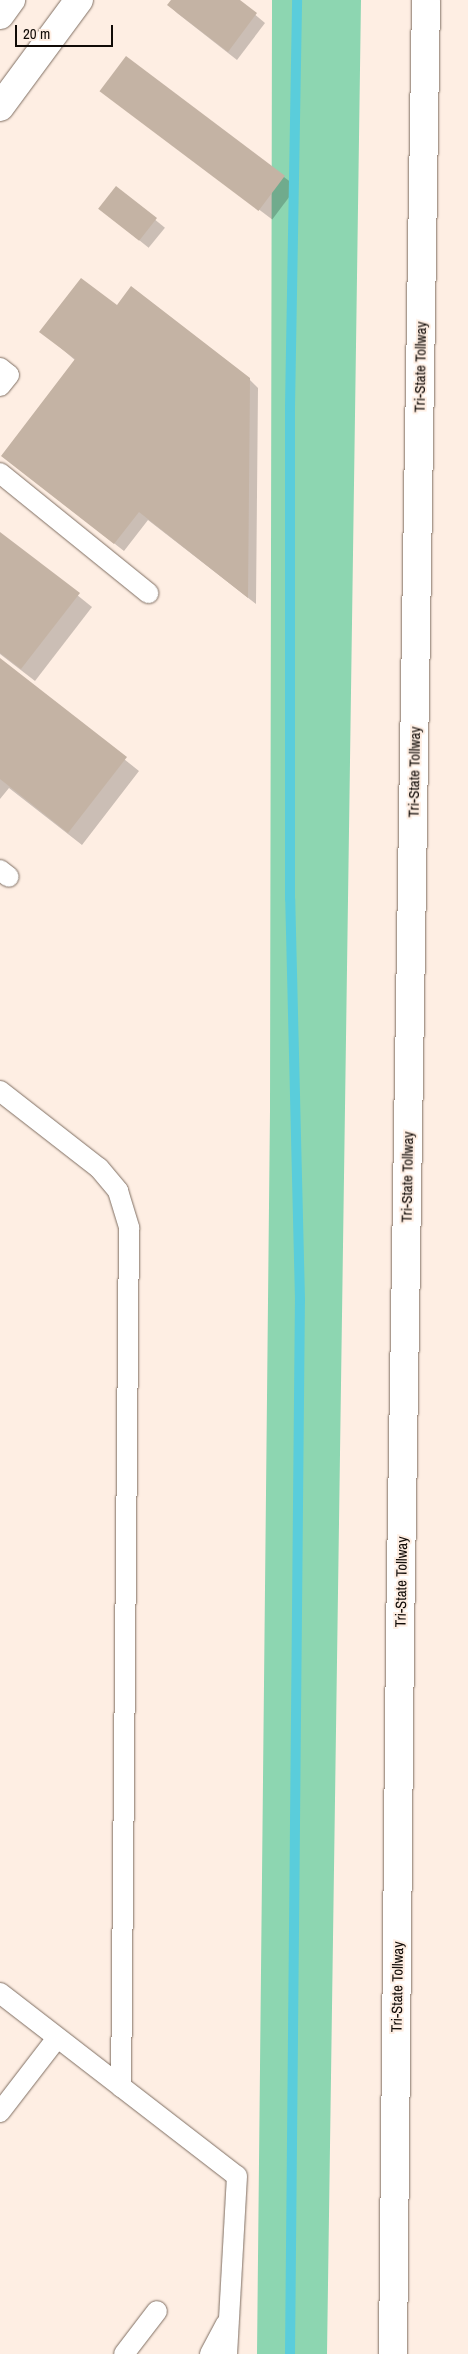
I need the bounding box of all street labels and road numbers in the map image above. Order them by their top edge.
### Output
street label: Tri-State Tollway [410,321,430,413]
street label: Tri-State Tollway [404,726,424,818]
street label: Tri-State Tollway [397,1131,417,1223]
street label: Tri-State Tollway [391,1536,411,1628]
street label: Tri-State Tollway [387,1941,407,2033]

